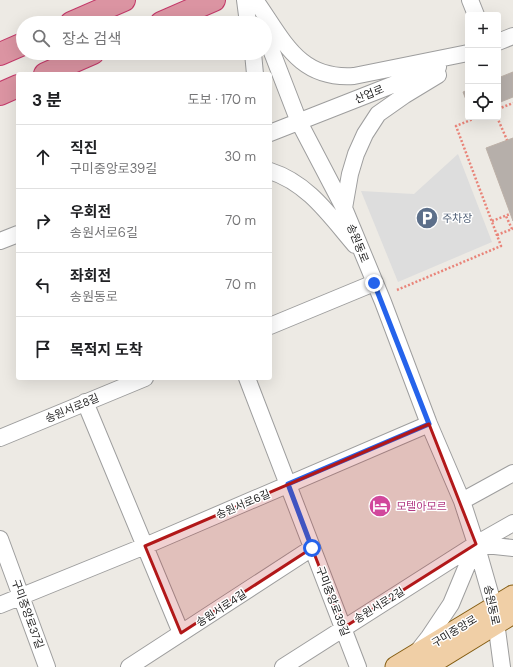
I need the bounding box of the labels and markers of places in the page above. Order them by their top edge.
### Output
parking icon: 주차장 [414,205,440,231]
place label: 주차장 [442,211,472,225]
hotel icon: 모텔아모르 [367,493,393,519]
place label: 모텔아모르 [396,499,447,513]

